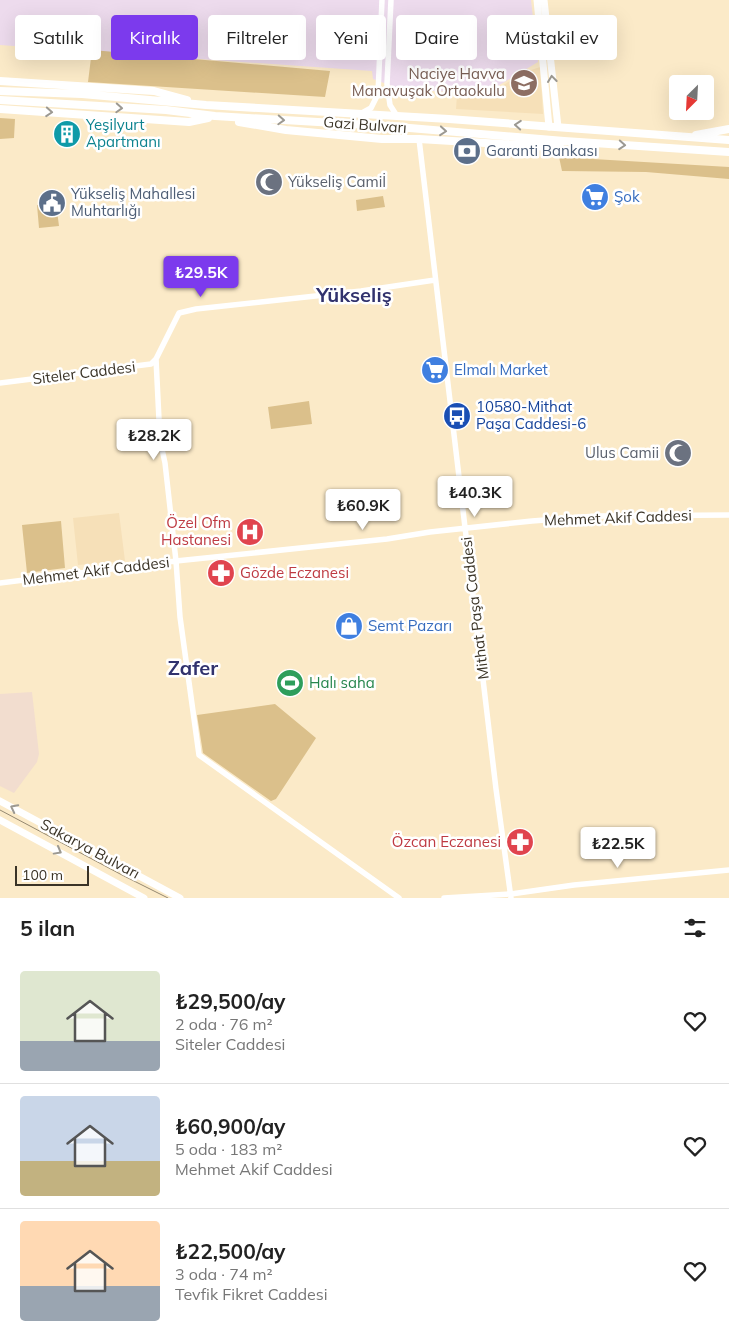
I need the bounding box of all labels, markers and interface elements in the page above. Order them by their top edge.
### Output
chip: Satılık [15,15,101,60]
chip: Kiralık [111,15,198,60]
chip: Filtreler [208,15,306,60]
chip: Yeni [316,15,386,60]
chip: Daire [396,15,477,60]
chip: Müstakil ev [487,15,617,60]
place label: Naciye Havva Manavuşak Ortaokulu [352,64,505,100]
school or university icon: Naciye Havva Manavuşak Ortaokulu [509,68,539,98]
one-way arrow [547,75,558,83]
north arrow [669,75,714,120]
map controls [669,75,714,120]
one-way arrow [115,102,123,113]
one-way arrow [45,106,53,117]
street label: Gazi Bulvarı [323,112,407,137]
one-way arrow [277,114,285,125]
place label: Yeşilyurt Apartmanı [85,115,161,151]
building icon: Yeşilyurt Apartmanı [52,119,82,149]
one-way arrow [514,119,522,130]
one-way arrow [439,125,447,136]
bank icon: Garanti Bankası [452,136,482,166]
one-way arrow [619,139,627,150]
place label: Garanti Bankası [486,141,598,160]
mosque icon: Yükseliş Camiİ [254,167,284,197]
place label: Yükseliş Camiİ [287,172,386,191]
supermarket icon: Şok [580,182,610,212]
place label: Yükseliş Mahallesi Muhtarlığı [70,184,195,220]
place label: Şok [614,187,640,206]
public building icon: Yükseliş Mahallesi Muhtarlığı [37,188,67,218]
pin: ₺29.5K [160,256,242,298]
text: ₺29.5K [174,262,228,282]
district label: Yükseliş [315,282,392,307]
supermarket icon: Elmalı Market [420,355,450,385]
street label: Siteler Caddesi [31,357,136,388]
place label: Elmalı Market [454,360,548,379]
place label: 10580-Mithat Paşa Caddesi-6 [476,397,586,433]
bus stop icon: 10580-Mithat Paşa Caddesi-6 [442,401,472,431]
pin: ₺28.2K [113,418,195,461]
text: ₺28.2K [127,425,181,445]
mosque icon: Ulus Camii [663,438,693,468]
place label: Ulus Camii [585,443,659,462]
pin: ₺40.3K [434,476,516,518]
text: ₺40.3K [448,482,502,502]
pin: ₺60.9K [322,488,404,531]
text: ₺60.9K [336,495,390,515]
street label: Mehmet Akif Caddesi [544,505,692,530]
place label: Özel Ofm Hastanesi [161,513,231,549]
hospital icon: Özel Ofm Hastanesi [235,517,265,547]
street label: Mithat Paşa Caddesi [456,536,493,680]
street label: Mehmet Akif Caddesi [21,552,170,589]
pharmacy icon: Gözde Eczanesi [206,558,236,588]
place label: Gözde Eczanesi [240,563,349,582]
shop icon: Semt Pazarı [334,611,364,641]
place label: Semt Pazarı [368,616,452,635]
district label: Zafer [168,655,218,680]
sports icon: Halı saha [275,668,305,698]
place label: Halı saha [309,673,375,692]
one-way arrow [10,804,19,814]
street label: Sakarya Bulvarı [37,814,143,883]
pin: ₺22.5K [577,826,659,869]
pharmacy icon: Özcan Eczanesi [505,827,535,857]
place label: Özcan Eczanesi [392,832,501,851]
text: ₺22.5K [591,833,645,853]
one-way arrow [53,845,62,855]
scale bar [15,863,89,886]
text: 100 m [22,866,63,884]
icon: filters [681,914,709,942]
text: 5 ilan [20,915,75,941]
text: ₺29,500/ay [175,988,286,1014]
icon: home [60,991,120,1051]
icon: heart [681,1007,709,1035]
text: 2 oda · 76 m² [175,1014,273,1034]
text: Siteler Caddesi [175,1034,285,1054]
text: ₺60,900/ay [175,1113,286,1139]
icon: home [60,1116,120,1176]
icon: heart [681,1132,709,1160]
text: 5 oda · 183 m² [175,1139,282,1159]
text: Mehmet Akif Caddesi [175,1159,333,1179]
text: ₺22,500/ay [175,1238,286,1264]
icon: home [60,1241,120,1301]
icon: heart [681,1257,709,1285]
text: 3 oda · 74 m² [175,1264,273,1284]
text: Tevfik Fikret Caddesi [175,1284,328,1304]

